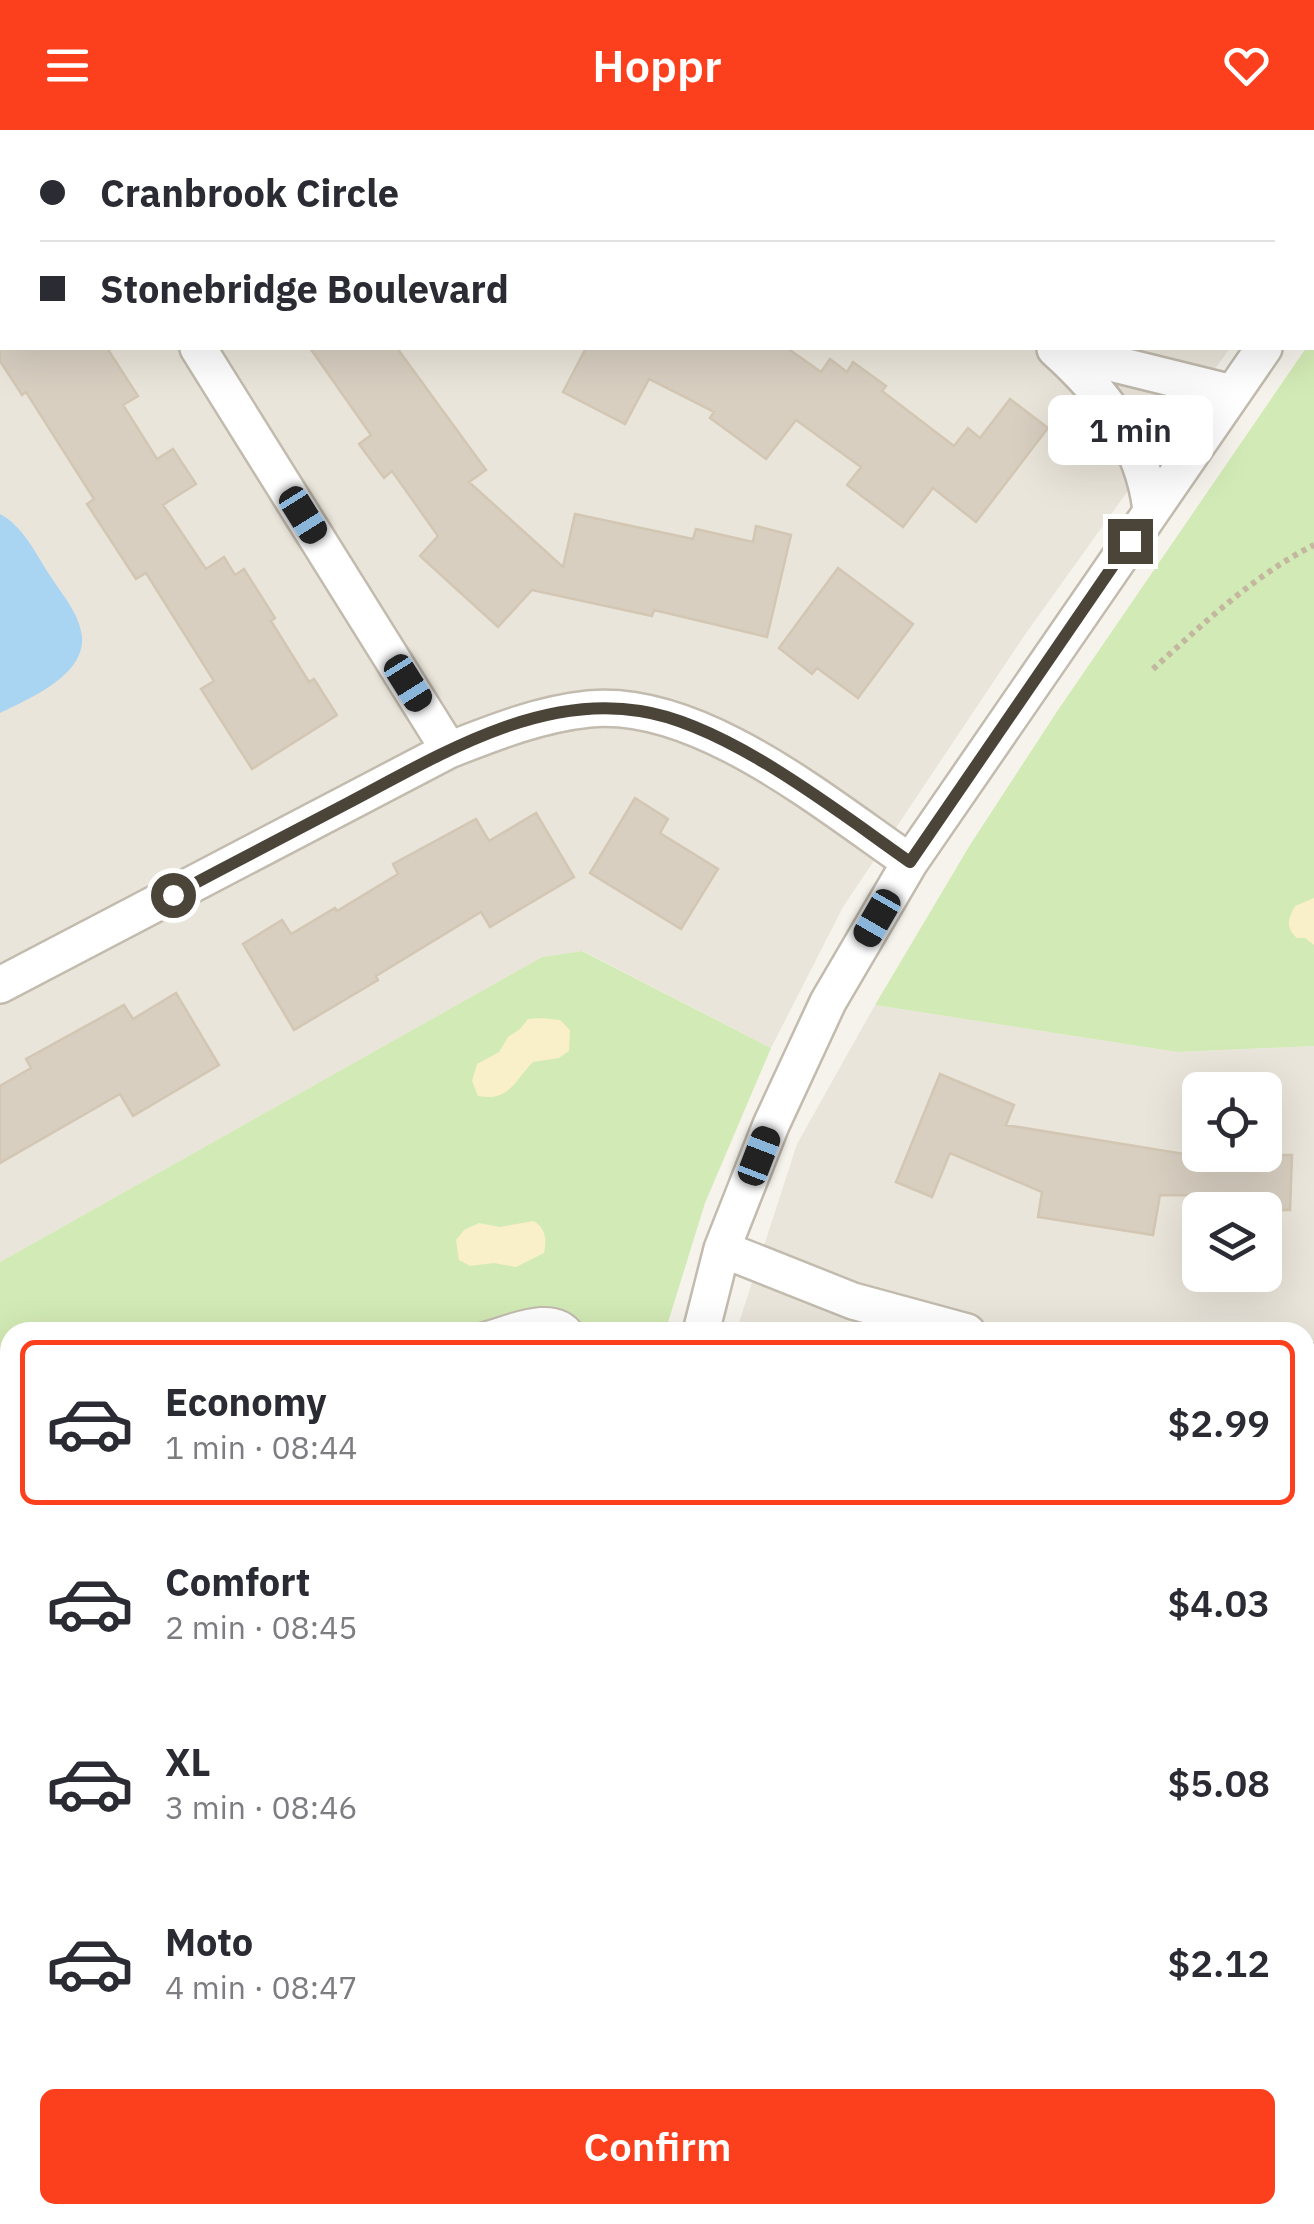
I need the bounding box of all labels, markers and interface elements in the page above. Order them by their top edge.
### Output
text: Hoppr [592,36,722,94]
icon: menu [40,38,95,93]
icon: heart [1219,38,1274,93]
text: Cranbrook Circle [100,168,399,217]
text: Stonebridge Boulevard [100,264,509,313]
callout: 1 min [1048,396,1212,466]
text: 1 min [1089,409,1172,451]
car [274,482,332,548]
route end [1108,519,1153,564]
car [379,650,437,716]
route start [151,873,196,918]
car [849,885,905,951]
map controls [1182,1072,1282,1292]
button: locate [1182,1072,1282,1172]
car [734,1123,784,1189]
button: layers [1182,1192,1282,1292]
text: Economy [165,1377,327,1426]
icon: car [45,1378,135,1468]
text: $2.99 [1167,1398,1270,1447]
text: 1 min · 08:44 [165,1426,358,1468]
text: Comfort [165,1557,310,1606]
icon: car [45,1558,135,1648]
text: $4.03 [1167,1578,1270,1627]
text: 2 min · 08:45 [165,1606,358,1648]
text: XL [165,1737,211,1786]
icon: car [45,1738,135,1828]
text: $5.08 [1167,1758,1270,1807]
text: 3 min · 08:46 [165,1786,358,1828]
text: Moto [165,1917,253,1966]
icon: car [45,1918,135,2008]
text: $2.12 [1167,1938,1270,1987]
text: 4 min · 08:47 [165,1966,358,2008]
button: Confirm [40,2089,1275,2204]

